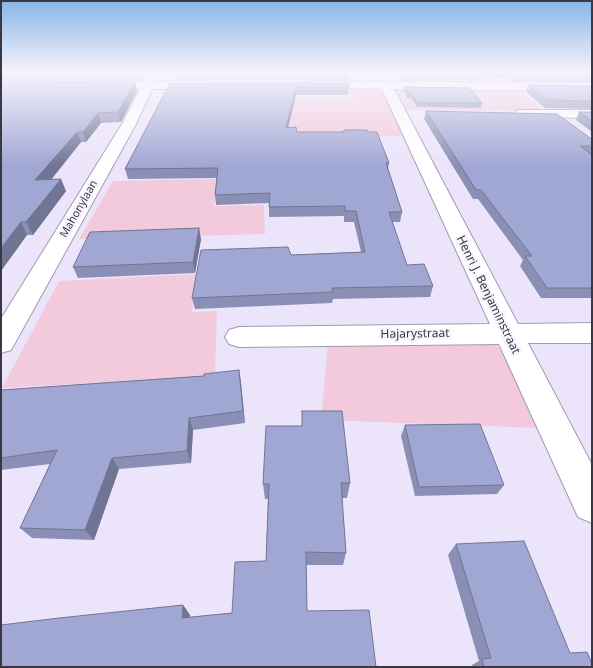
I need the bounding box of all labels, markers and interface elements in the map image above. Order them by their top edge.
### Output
street label: Mahonylaan [57,178,101,240]
street label: Henri J. Benjaminstraat [453,233,523,357]
street label: Hajarystraat [380,326,450,342]

